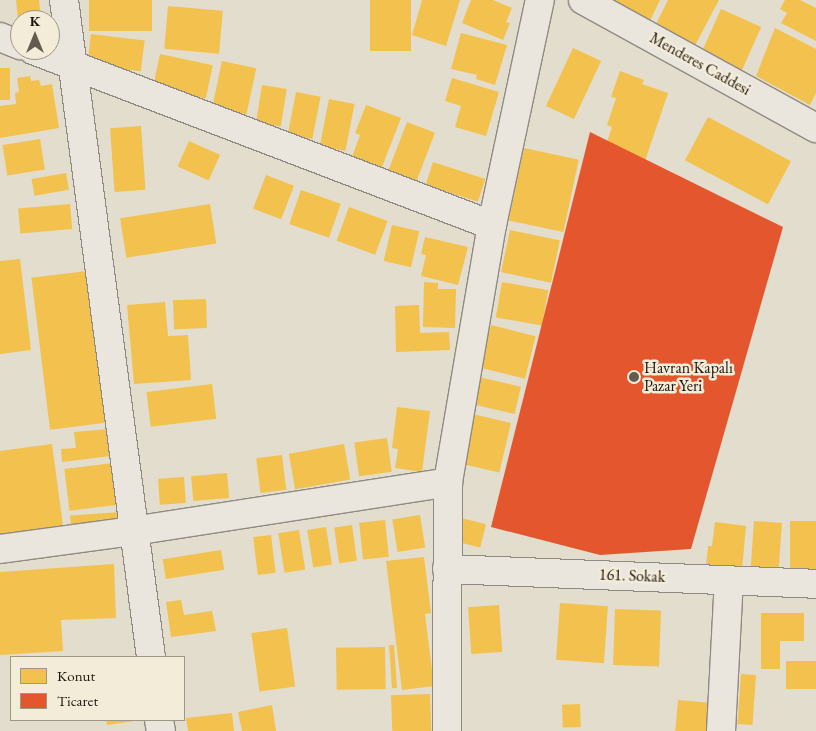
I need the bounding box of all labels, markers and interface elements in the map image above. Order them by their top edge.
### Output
north arrow [10,10,60,60]
text: K [30,12,40,30]
street label: Menderes Caddesi [646,28,754,100]
place label: Havran Kapalı Pazar Yeri [644,358,733,396]
marker: Havran Kapalı Pazar Yeri [628,371,640,383]
street label: 161. Sokak [598,565,666,587]
legend [10,656,185,721]
text: Konut [57,666,95,685]
text: Ticaret [57,691,98,710]

